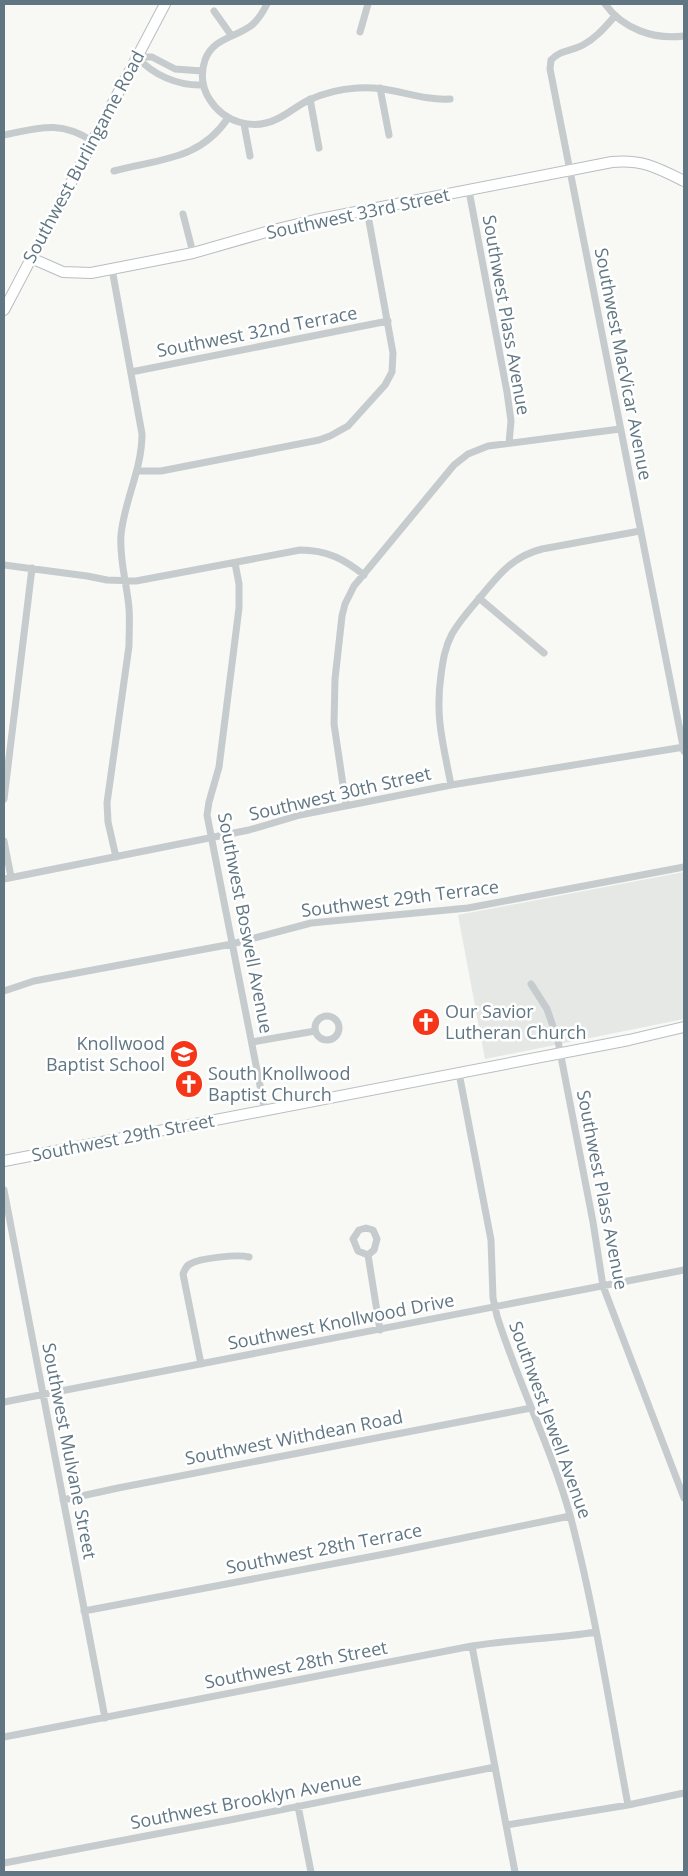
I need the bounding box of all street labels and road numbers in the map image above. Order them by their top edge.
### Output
street label: Southwest Burlingame Road [17,46,149,267]
street label: Southwest 33rd Street [264,182,452,244]
street label: Southwest Plass Avenue [478,213,536,417]
street label: Southwest MacVicar Avenue [590,246,658,482]
street label: Southwest 32nd Terrace [155,300,359,362]
street label: Southwest 30th Street [247,760,433,826]
street label: Southwest Boswell Avenue [213,810,279,1035]
street label: Southwest 29th Terrace [300,874,500,922]
street label: Southwest Plass Avenue [572,1088,634,1292]
street label: Southwest 29th Street [29,1108,216,1167]
street label: Southwest Knollwood Drive [226,1287,456,1355]
street label: Southwest Jewell Avenue [504,1318,598,1522]
street label: Southwest Mulvane Street [37,1341,103,1561]
street label: Southwest Withdean Road [183,1404,405,1470]
street label: Southwest 28th Terrace [224,1517,424,1579]
street label: Southwest 28th Street [202,1635,389,1694]
street label: Southwest Brooklyn Avenue [128,1766,363,1834]

